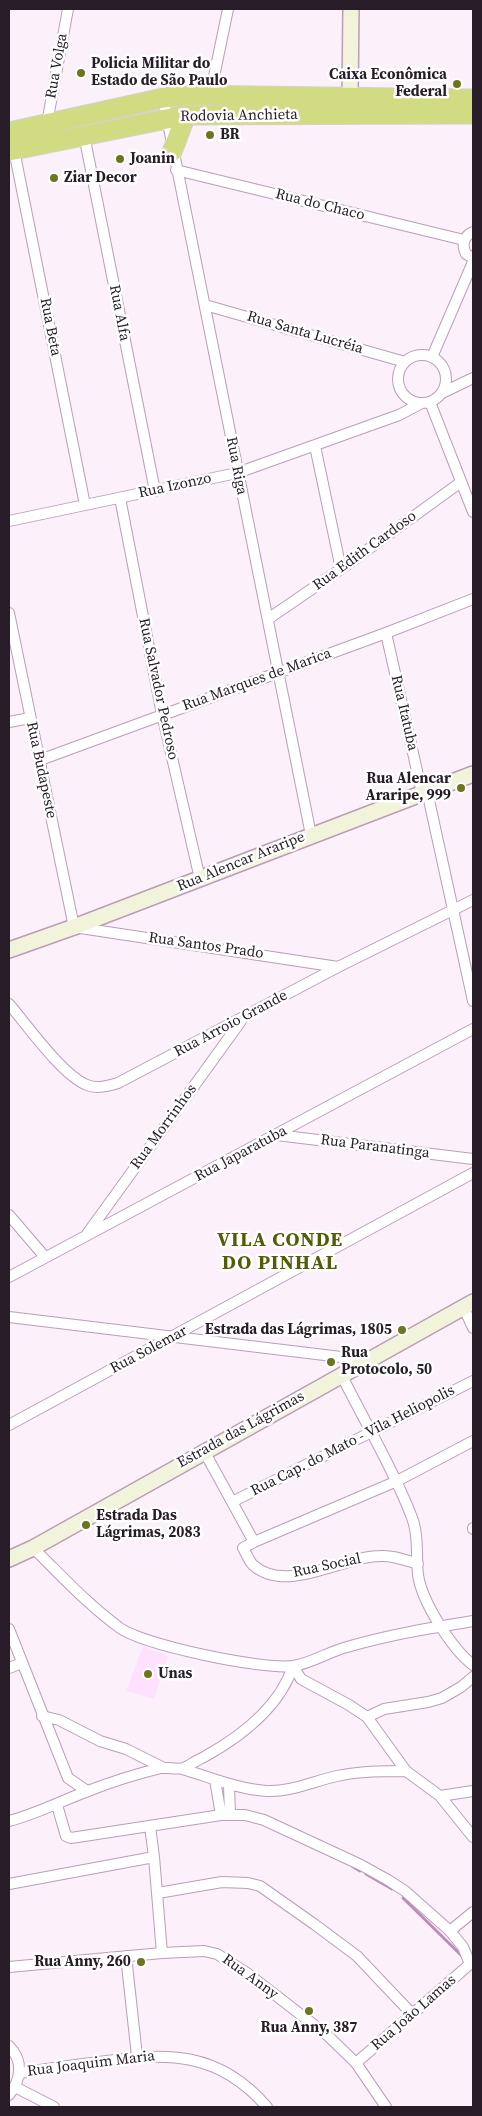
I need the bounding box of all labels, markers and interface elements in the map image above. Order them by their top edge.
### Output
street label: Rua Volga [42,32,72,100]
place label: Policia Militar do Estado de São Paulo [91,55,228,90]
place label: Caixa Econômica Federal [329,66,447,101]
marker: Policia Militar do Estado de São Paulo [75,67,87,79]
marker: Caixa Econômica Federal [451,78,463,90]
street label: Rodovia Anchieta [180,106,298,126]
place label: BR [220,126,240,144]
marker: BR [204,129,216,141]
place label: Joanin [130,150,175,168]
marker: Joanin [114,153,126,165]
place label: Ziar Decor [64,169,137,187]
marker: Ziar Decor [48,172,60,184]
street label: Rua do Chaco [273,185,367,225]
street label: Rua Alfa [105,283,133,343]
street label: Rua Beta [36,296,64,358]
street label: Rua Santa Lucréia [245,308,365,358]
street label: Rua Riga [222,435,250,497]
street label: Rua Izonzo [137,469,213,503]
street label: Rua Edith Cardoso [310,507,420,595]
street label: Rua Salvador Pedroso [134,616,182,762]
street label: Rua Marques de Marica [180,645,334,715]
street label: Rua Itatuba [387,673,421,753]
street label: Rua Budapeste [22,720,60,820]
place label: Rua Alencar Araripe, 999 [366,770,451,805]
marker: Rua Alencar Araripe, 999 [455,782,467,794]
street label: Rua Alencar Araripe [175,828,307,896]
street label: Rua Santos Prado [147,929,265,963]
street label: Rua Arroio Grande [171,987,291,1061]
street label: Rua Morrinhos [127,1081,201,1173]
street label: Rua Japaratuba [192,1122,290,1186]
street label: Rua Paranatinga [319,1131,431,1163]
district label: VILA CONDE DO PINHAL [216,1229,344,1276]
place label: Estrada das Lágrimas, 1805 [205,1321,392,1339]
street label: Rua Solemar [107,1322,191,1378]
marker: Estrada das Lágrimas, 1805 [396,1324,408,1336]
place label: Rua Protocolo, 50 [341,1344,432,1379]
marker: Rua Protocolo, 50 [325,1356,337,1368]
street label: Rua Cap. do Mato - Vila Heliopolis [248,1382,458,1500]
street label: Estrada das Lágrimas [174,1388,308,1472]
place label: Estrada Das Lágrimas, 2083 [96,1507,201,1542]
marker: Estrada Das Lágrimas, 2083 [80,1519,92,1531]
street label: Rua Social [291,1550,363,1582]
place label: Unas [158,1665,192,1683]
marker: Unas [142,1668,154,1680]
street label: Rua Anny [218,1951,282,2003]
place label: Rua Anny, 260 [34,1953,131,1971]
marker: Rua Anny, 260 [135,1956,147,1968]
street label: Rua João Lamas [368,1971,460,2055]
marker: Rua Anny, 387 [303,2005,315,2017]
place label: Rua Anny, 387 [261,2019,357,2037]
street label: Rua Joaquim Maria [26,2047,156,2081]

